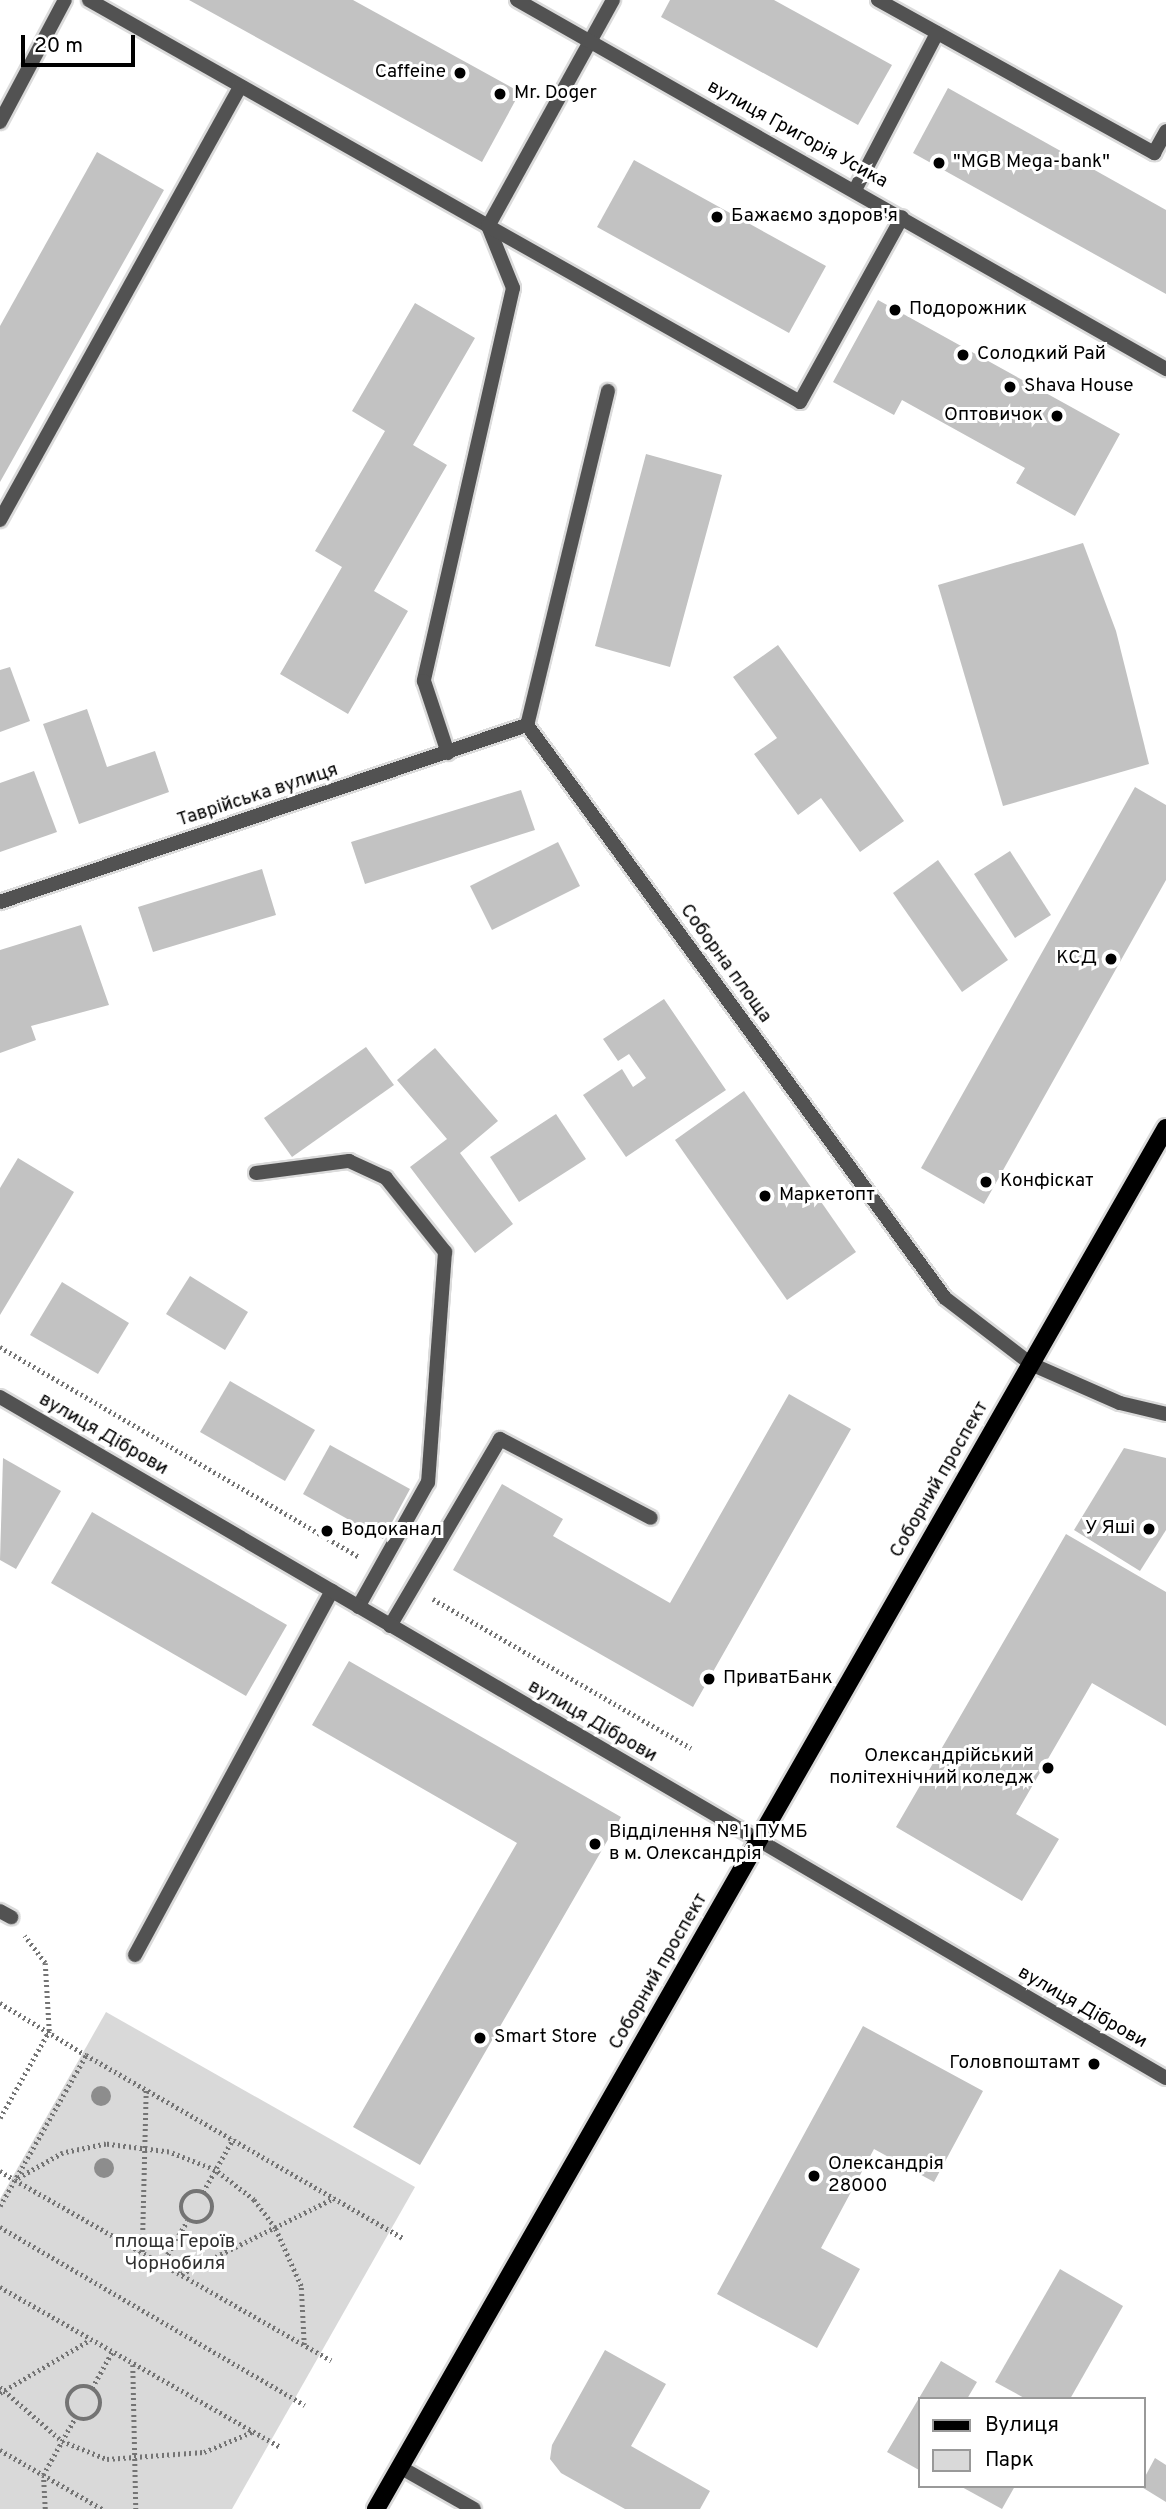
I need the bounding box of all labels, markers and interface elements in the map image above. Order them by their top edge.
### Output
scale bar [24,21,138,65]
text: 20 m [34,33,83,60]
place label: Caffeine [375,62,446,84]
marker: Caffeine [452,65,468,81]
street label: вулиця Григорія Усика [703,76,891,194]
place label: Mr. Doger [514,83,597,105]
marker: Mr. Doger [492,86,508,102]
place label: "MGB Mega-bank" [953,152,1110,174]
marker: "MGB Mega-bank" [931,155,947,171]
place label: Бажаємо здоров'я [731,206,898,228]
marker: Бажаємо здоров'я [709,209,725,225]
place label: Подорожник [909,299,1027,321]
marker: Подорожник [887,302,903,318]
place label: Солодкий Рай [977,344,1106,366]
marker: Солодкий Рай [955,347,971,363]
place label: Shava House [1024,376,1134,398]
marker: Shava House [1002,379,1018,395]
place label: Оптовичок [944,405,1043,427]
marker: Оптовичок [1049,408,1065,424]
street label: Таврійська вулиця [175,759,341,833]
street label: Соборна площа [674,900,776,1028]
place label: КСД [1056,948,1097,970]
marker: КСД [1103,951,1119,967]
place label: Конфіскат [1000,1171,1094,1193]
marker: Конфіскат [978,1174,994,1190]
place label: Маркетопт [779,1185,875,1207]
marker: Маркетопт [757,1188,773,1204]
street label: вулиця Діброви [34,1389,172,1481]
street label: Соборний проспект [886,1398,994,1562]
place label: У Яші [1084,1518,1135,1540]
place label: Водоканал [341,1520,442,1542]
marker: У Яші [1141,1521,1157,1537]
marker: Водоканал [319,1523,335,1539]
place label: ПриватБанк [723,1668,832,1690]
marker: ПриватБанк [701,1671,717,1687]
street label: вулиця Діброви [523,1676,661,1768]
place label: Олександрійський політехнічний коледж [829,1746,1034,1790]
marker: Олександрійський політехнічний коледж [1040,1760,1056,1776]
place label: Відділення № 1 ПУМБ в м. Олександрія [609,1822,808,1866]
marker: Відділення № 1 ПУМБ в м. Олександрія [587,1836,603,1852]
street label: Соборний проспект [605,1890,713,2054]
street label: вулиця Діброви [1013,1962,1151,2054]
place label: Smart Store [494,2027,597,2049]
marker: Smart Store [472,2030,488,2046]
place label: Головпоштамт [949,2053,1080,2075]
marker: Головпоштамт [1086,2056,1102,2072]
place label: Олександрія 28000 [828,2154,944,2198]
marker: Олександрія 28000 [806,2168,822,2184]
park label: площа Героїв Чорнобиля [115,2232,235,2276]
legend [918,2397,1145,2488]
text: Вулиця [985,2412,1059,2439]
text: Парк [985,2447,1034,2474]

